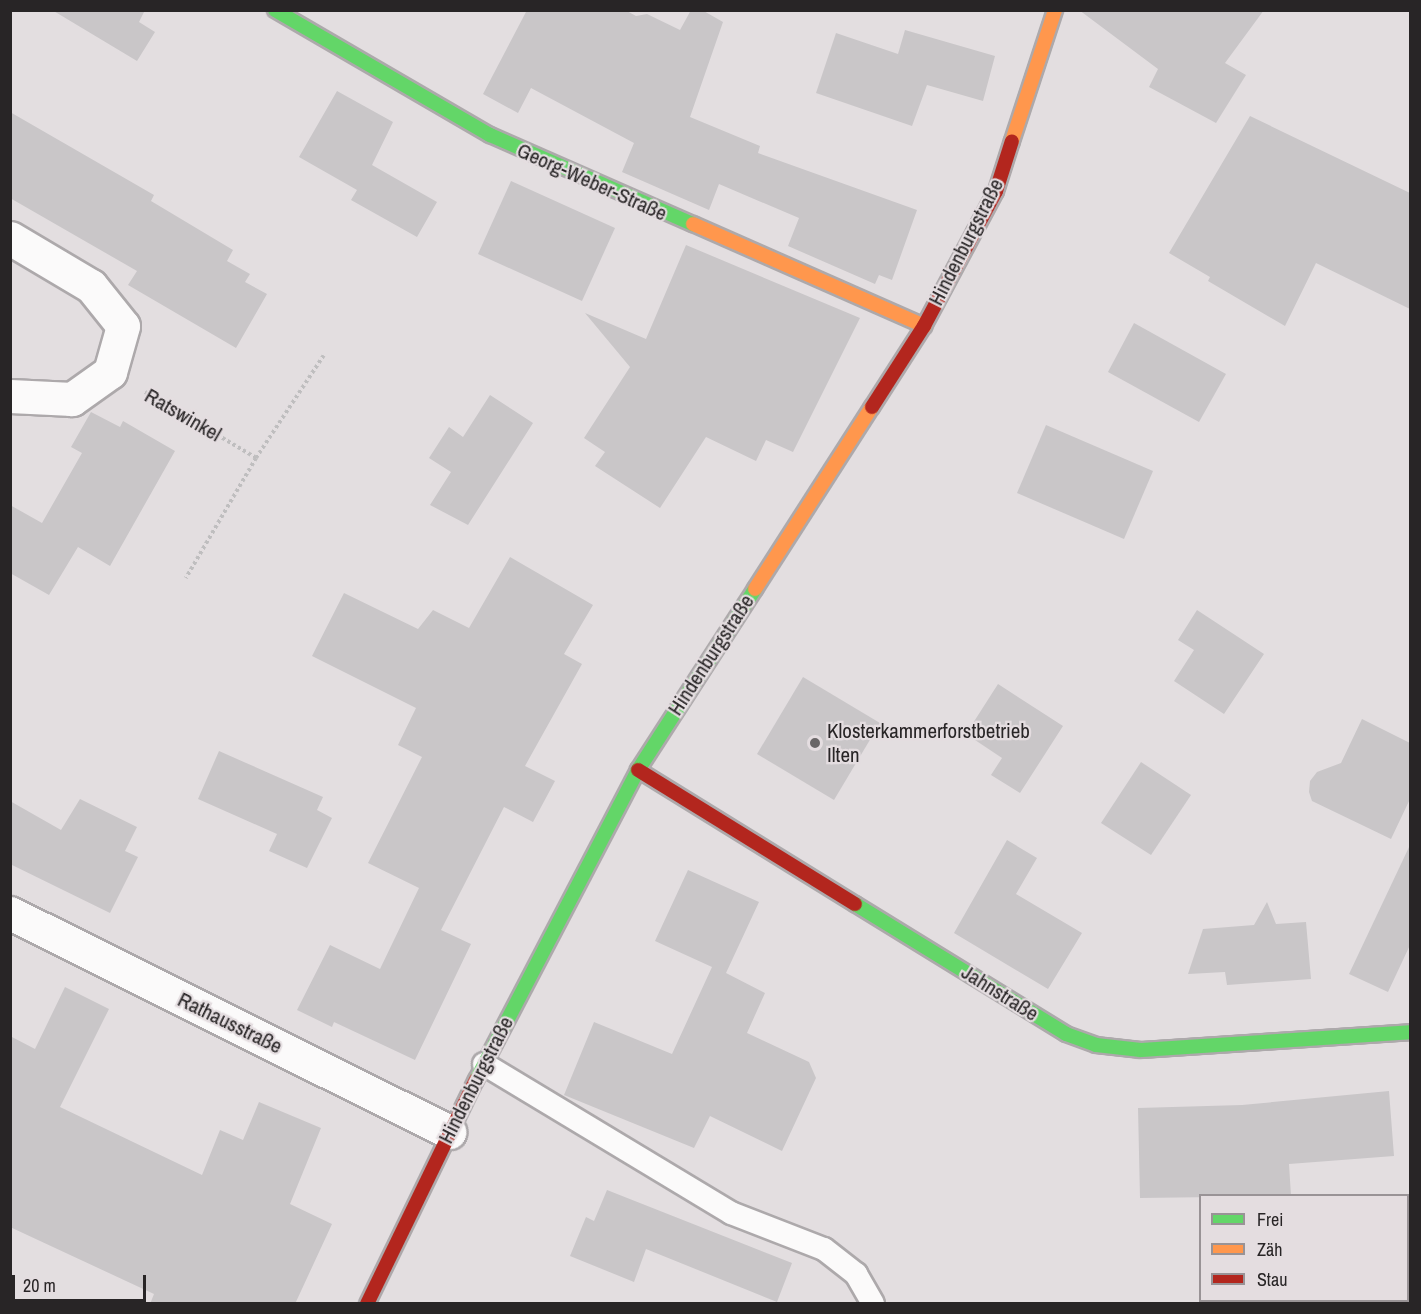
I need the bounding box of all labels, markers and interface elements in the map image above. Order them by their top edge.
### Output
street label: Georg-Weber-Straße [513,138,671,226]
street label: Hindenburgstraße [923,174,1009,310]
street label: Ratswinkel [140,383,226,447]
street label: Hindenburgstraße [663,590,759,720]
place label: Klosterkammerforstbetrieb Ilten [827,718,1030,768]
marker: Klosterkammerforstbetrieb Ilten [808,736,822,750]
street label: Jahnstraße [957,959,1043,1027]
street label: Rathausstraße [174,987,286,1059]
street label: Hindenburgstraße [433,1012,519,1148]
legend [1199,1194,1409,1302]
text: Frei [1257,1207,1283,1232]
text: Zäh [1257,1237,1282,1262]
scale bar [15,1263,148,1301]
text: Stau [1257,1267,1287,1292]
text: 20 m [23,1273,56,1298]

